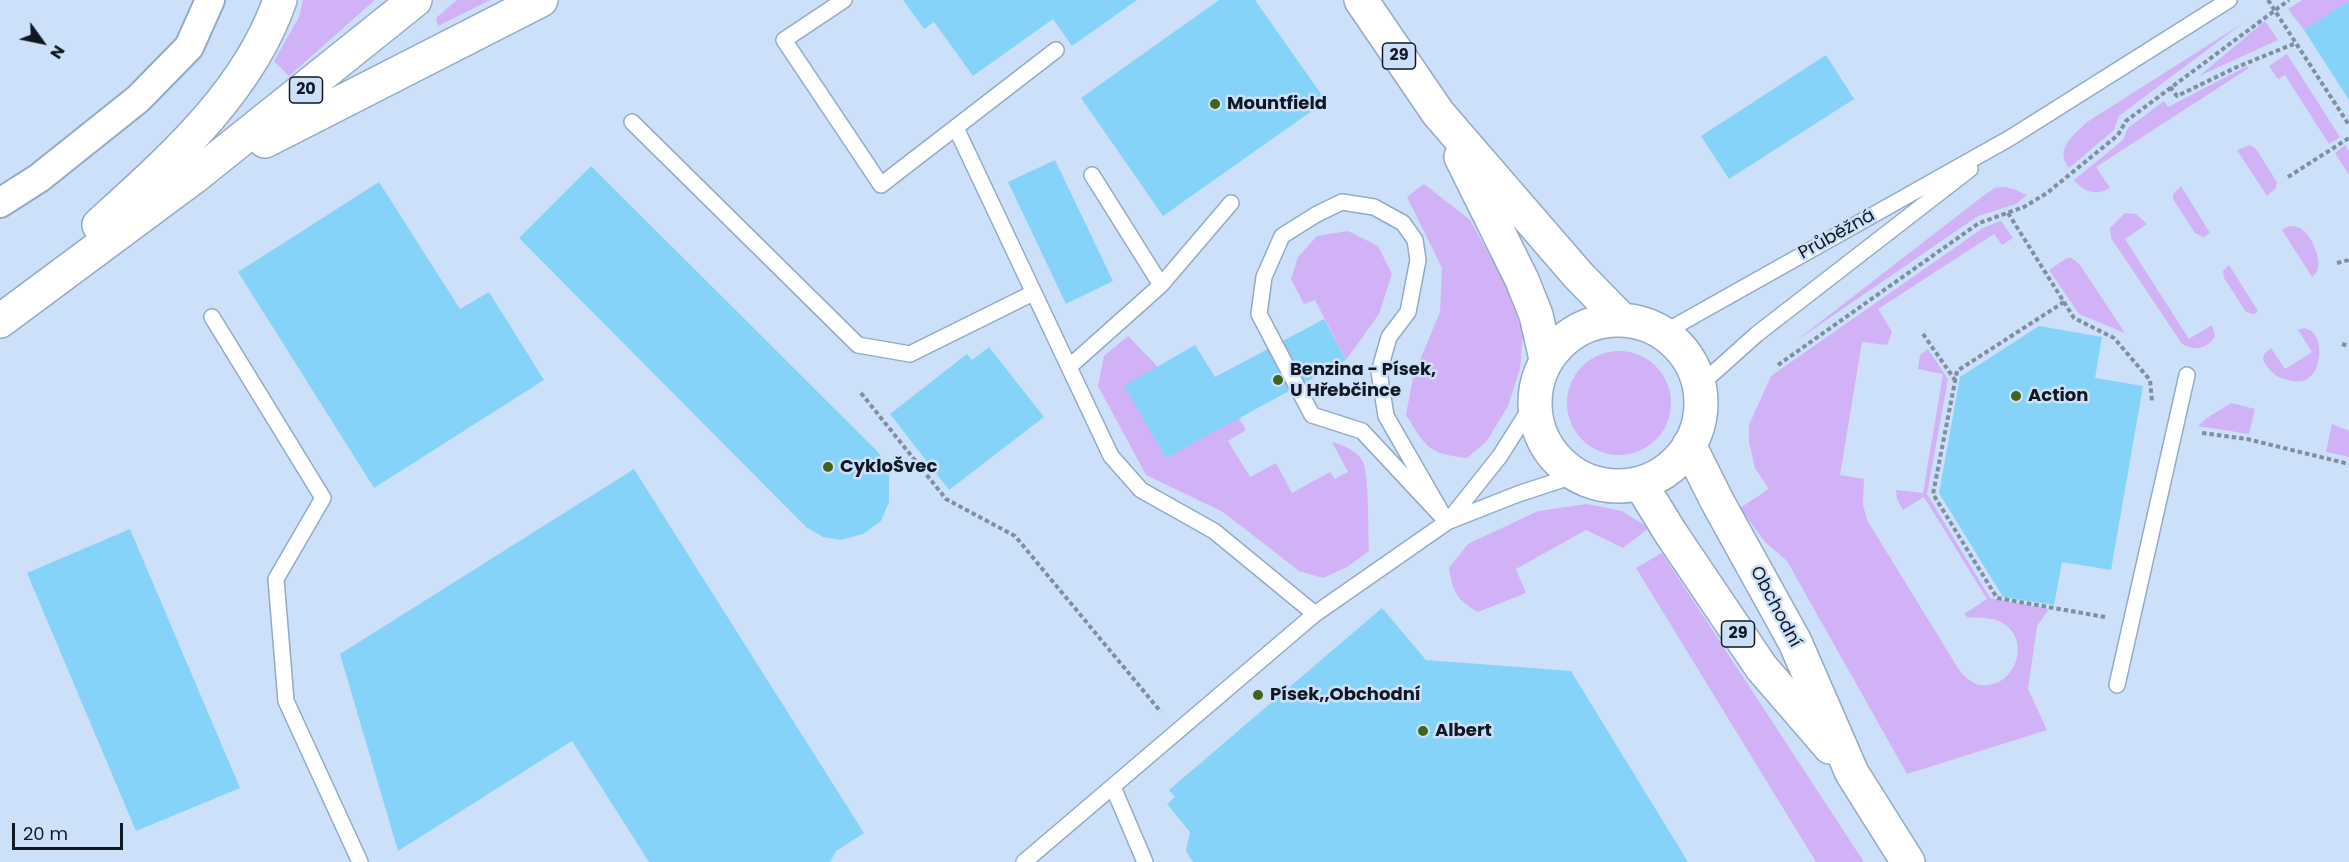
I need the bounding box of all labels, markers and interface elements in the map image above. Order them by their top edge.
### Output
north arrow [12,12,72,72]
text: N [45,41,70,63]
road number: 29 [1382,43,1416,69]
road number: 20 [290,77,322,103]
place label: Mountfield [1227,93,1327,115]
marker: Mountfield [1208,97,1222,111]
street label: Průběžná [1795,205,1879,265]
place label: Benzina - Písek, U Hřebčince [1290,359,1436,401]
marker: Benzina - Písek, U Hřebčince [1271,373,1285,387]
place label: Action [2028,385,2088,407]
marker: Action [2009,389,2023,403]
place label: CykloŠvec [840,456,937,478]
marker: CykloŠvec [821,460,835,474]
street label: Obchodní [1745,563,1805,651]
road number: 29 [1722,621,1754,647]
place label: Písek,,Obchodní [1270,684,1421,706]
marker: Písek,,Obchodní [1251,688,1265,702]
place label: Albert [1435,720,1492,742]
marker: Albert [1416,724,1430,738]
scale bar [15,811,126,849]
text: 20 m [23,821,68,846]

